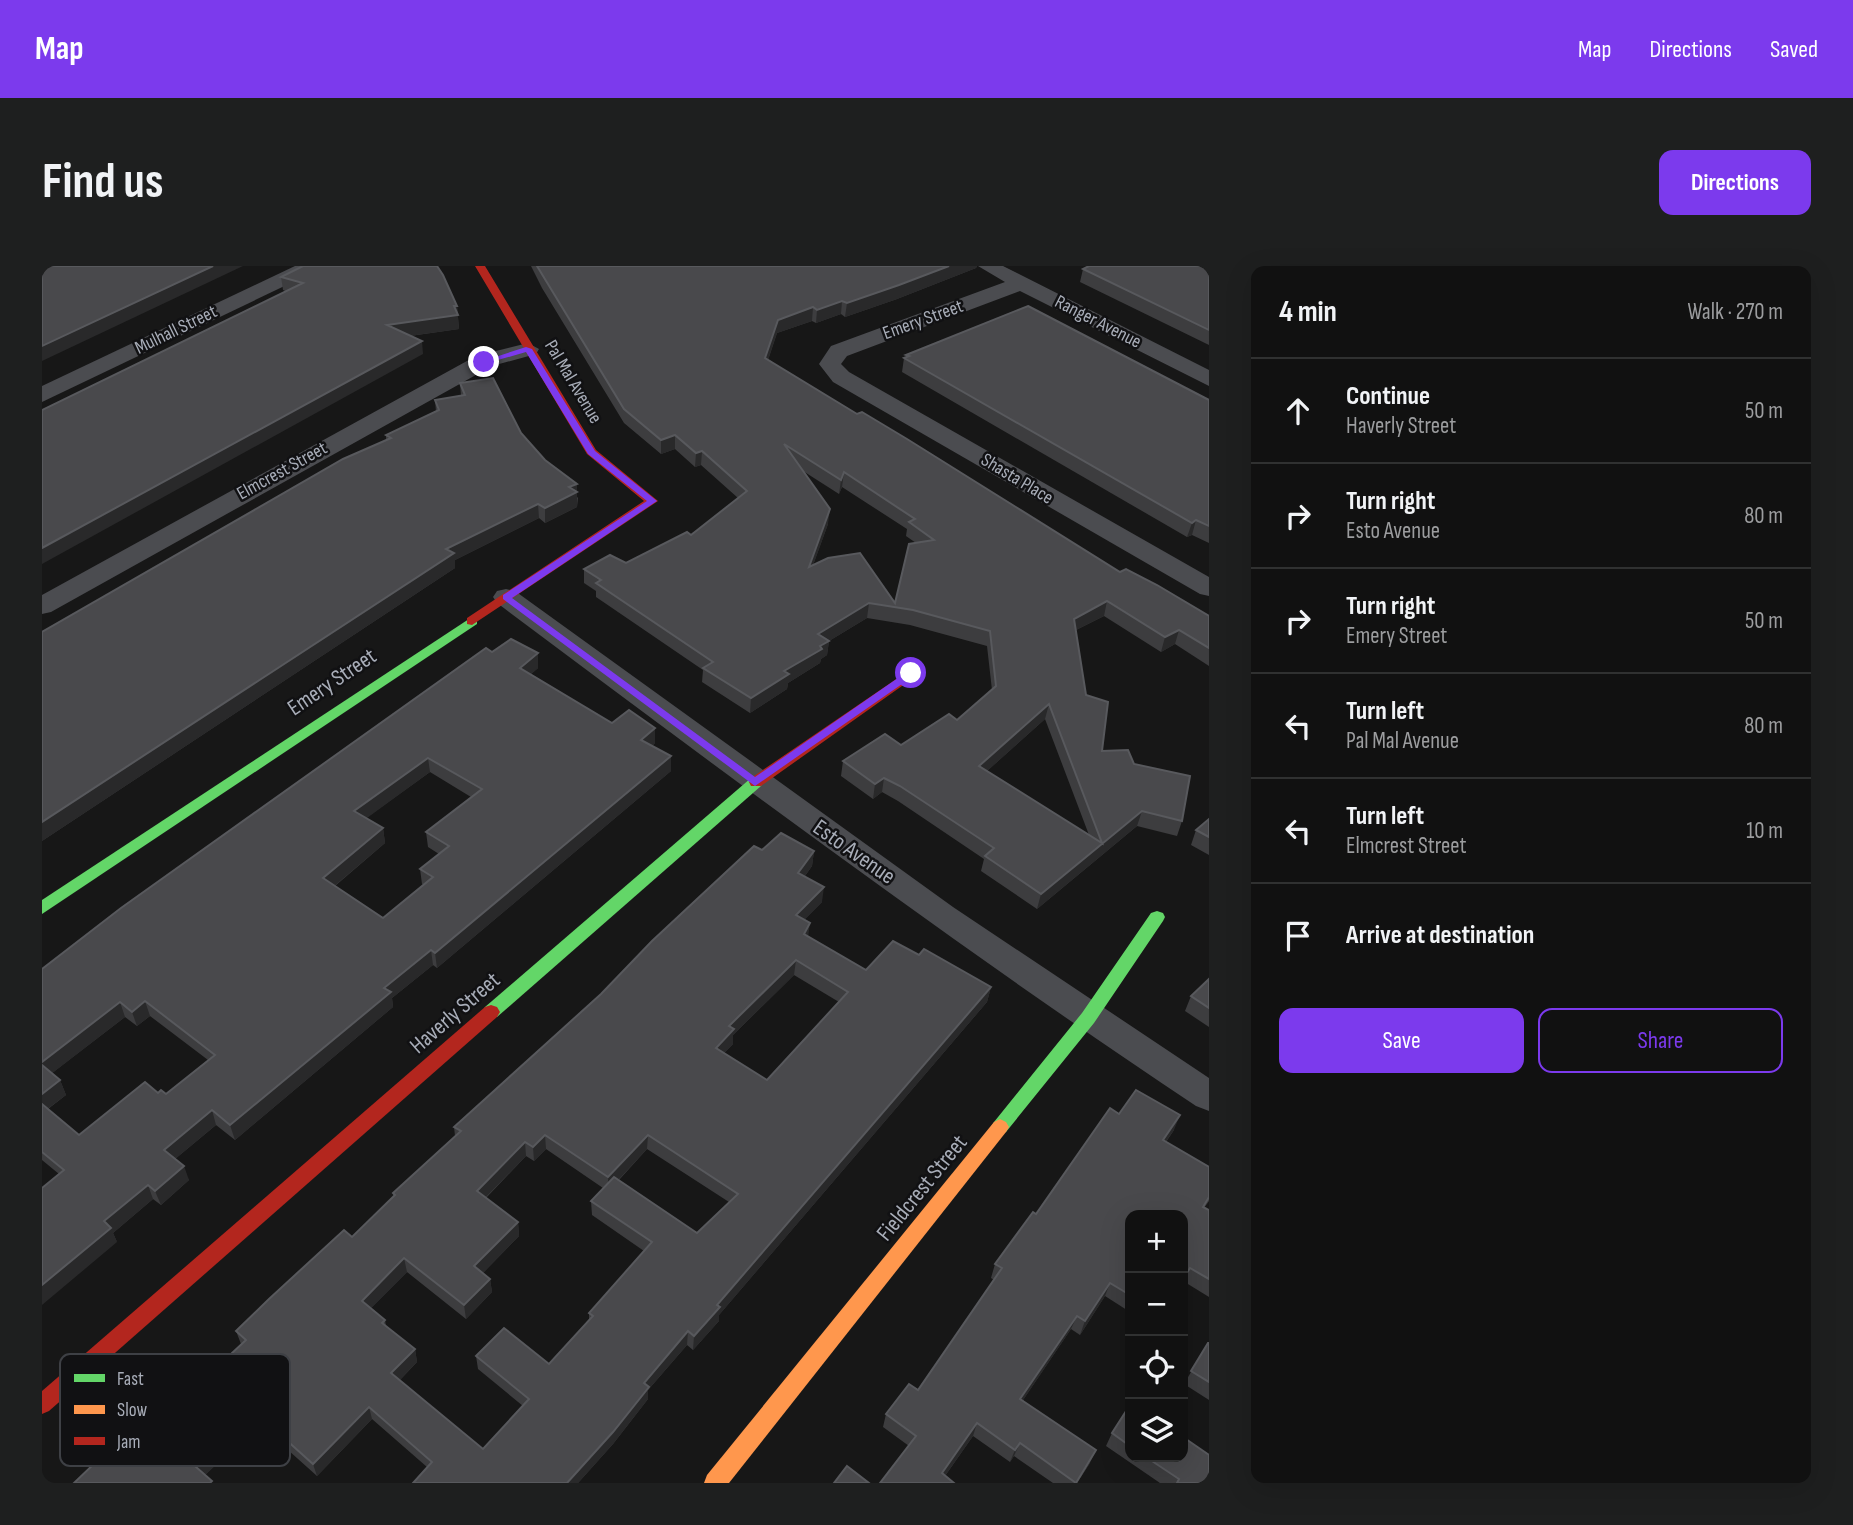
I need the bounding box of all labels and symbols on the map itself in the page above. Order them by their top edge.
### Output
street label: Ranger Avenue [1051,290,1145,354]
street label: Emery Street [880,295,966,345]
street label: Mulhall Street [131,300,221,360]
street label: Pal Mal Avenue [539,336,607,428]
route end [468,346,499,377]
street label: Elmcrest Street [233,437,331,505]
street label: Shasta Place [977,448,1057,510]
street label: Emery Street [282,642,382,722]
route start [895,657,926,688]
street label: Esto Avenue [807,814,901,890]
street label: Haverly Street [404,966,506,1060]
street label: Fieldcrest Street [871,1129,973,1247]
legend [60,1354,290,1466]
text: Fast [117,1368,144,1391]
text: Slow [117,1399,147,1422]
text: Jam [116,1431,140,1454]

